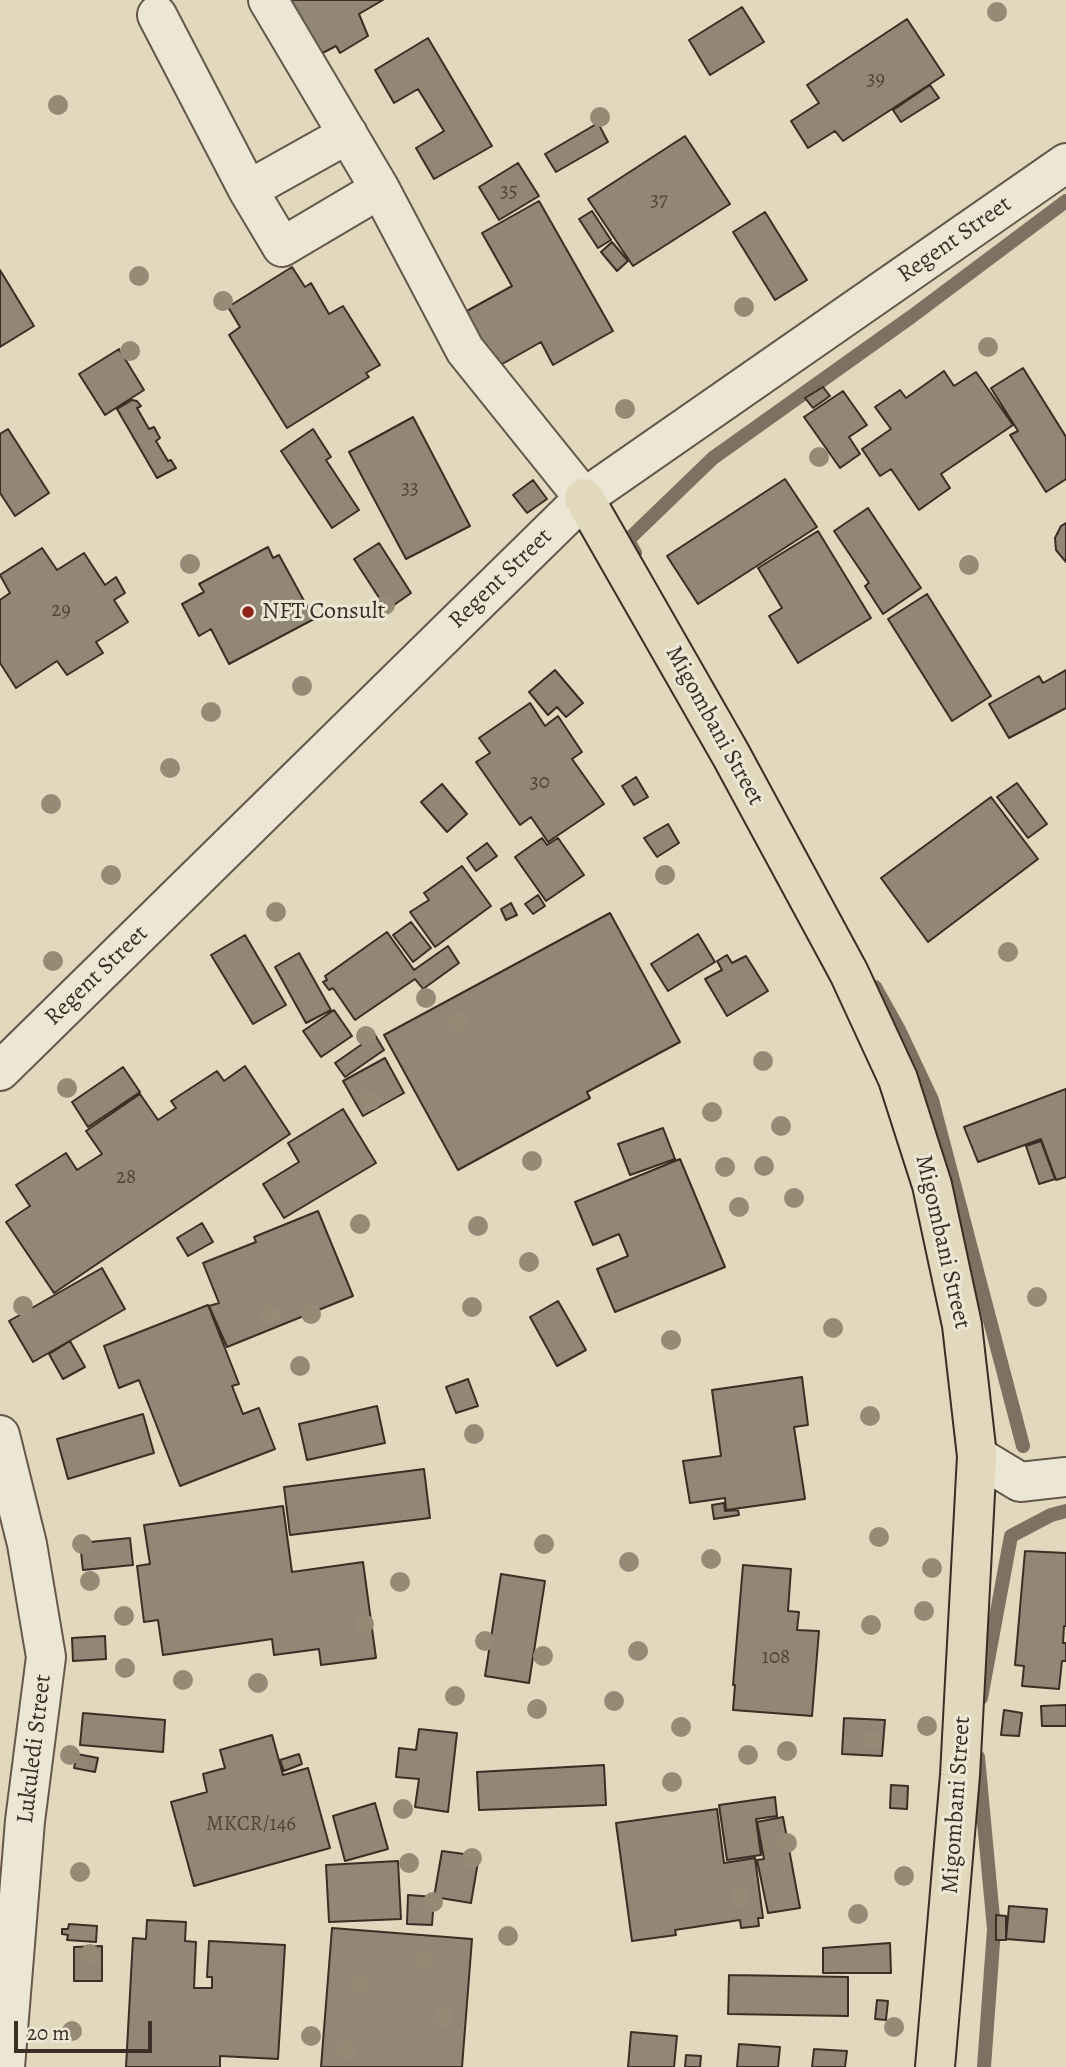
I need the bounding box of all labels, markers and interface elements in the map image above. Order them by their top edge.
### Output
house number: 39 [867,67,885,93]
house number: 35 [500,179,518,205]
house number: 37 [650,188,668,214]
street label: Regent Street [893,190,1017,290]
house number: 33 [401,476,419,502]
street label: Regent Street [443,523,559,635]
house number: 29 [51,598,71,624]
place label: NFT Consult [262,598,385,626]
marker: NFT Consult [240,604,256,620]
street label: Migombani Street [658,641,770,811]
house number: 30 [530,770,550,796]
street label: Regent Street [39,920,155,1032]
street label: Migombani Street [908,1152,976,1332]
house number: 28 [116,1165,136,1191]
house number: 108 [762,1645,790,1671]
street label: Lukuledi Street [12,1673,58,1825]
street label: Migombani Street [936,1715,978,1895]
house number: MKCR/146 [206,1812,296,1838]
scale bar [18,2008,156,2052]
text: 20 m [27,2019,70,2047]

